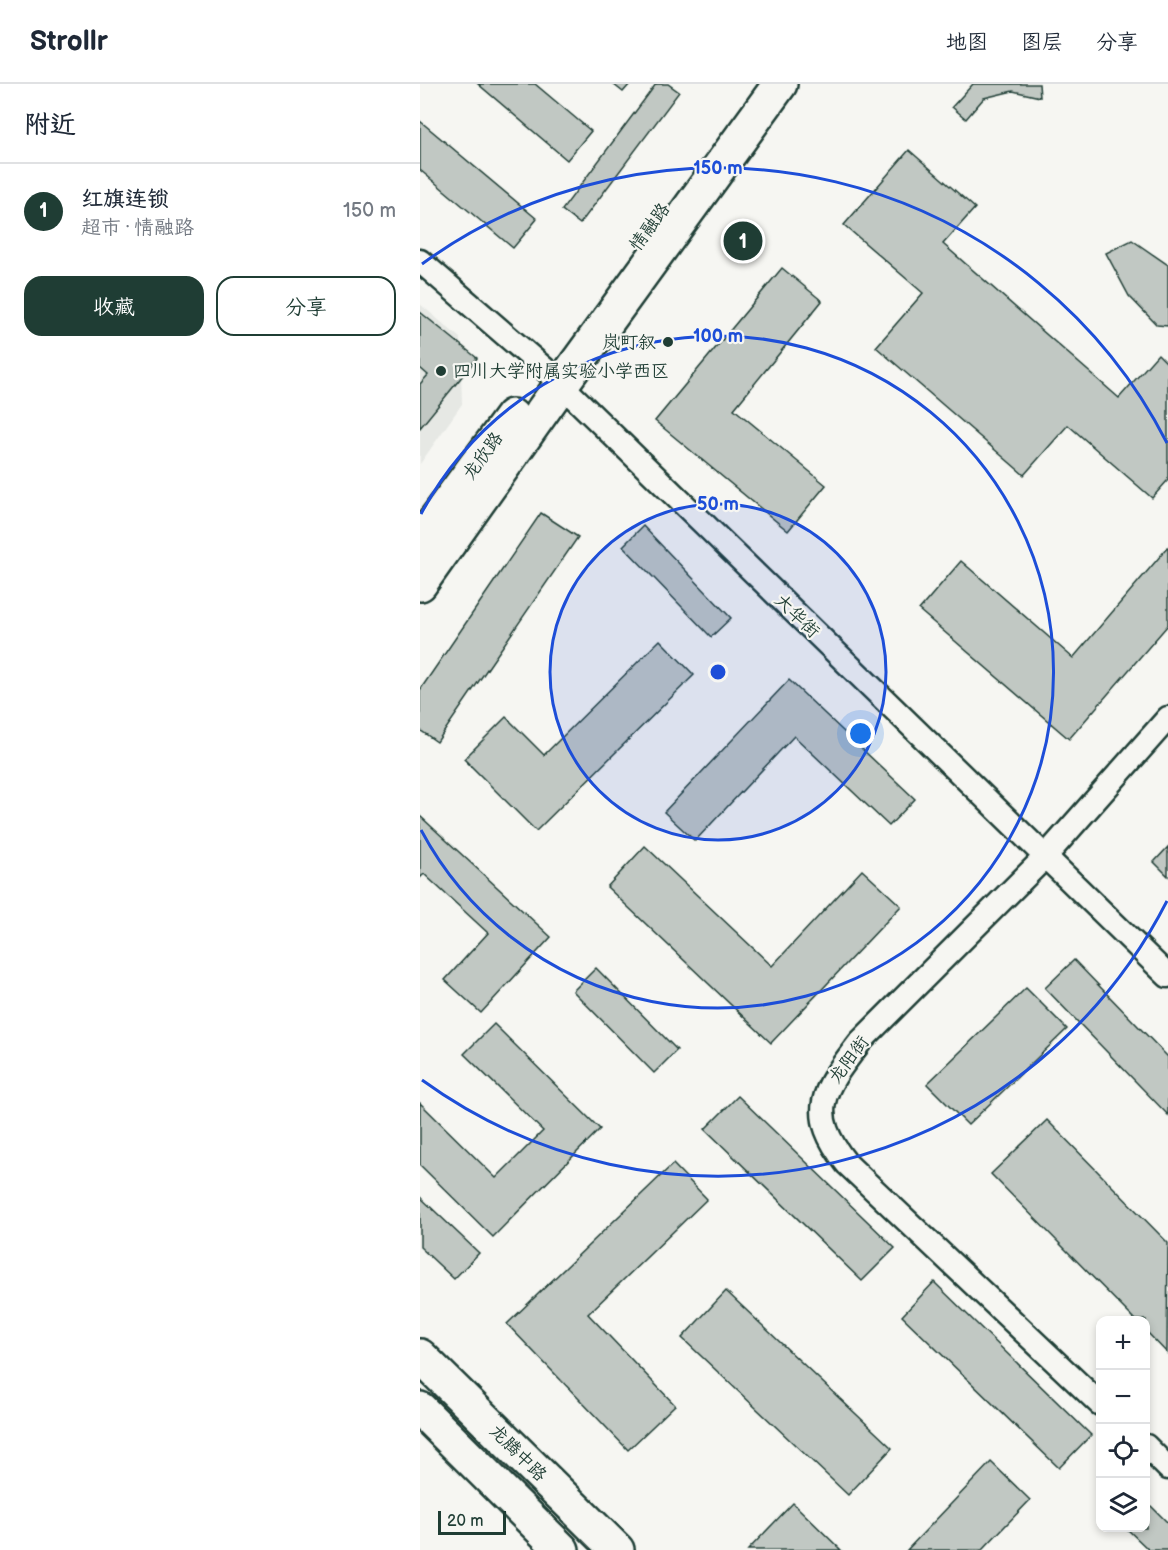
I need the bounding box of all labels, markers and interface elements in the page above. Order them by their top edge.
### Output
text: Strollr [30,25,108,58]
text: 地图 [946,30,988,55]
text: 图层 [1021,30,1063,55]
text: 分享 [1096,30,1138,55]
text: 附近 [24,110,76,141]
text: 150 m [693,158,743,179]
text: 红旗连锁 [81,186,169,213]
text: 1 [39,199,48,223]
text: 150 m [343,199,396,223]
street label: 情融路 [626,199,674,255]
text: 超市 · 情融路 [81,216,194,240]
pin: 1 [724,218,762,264]
button: 收藏 [24,276,204,336]
button: 分享 [216,276,396,336]
text: 100 m [693,326,743,347]
place label: 岚町叙 [602,332,656,353]
marker: 岚町叙 [661,335,675,349]
place label: 四川大学附属实验小学西区 [453,361,669,382]
marker: 四川大学附属实验小学西区 [434,364,448,378]
street label: 龙欣路 [459,428,507,484]
text: 50 m [697,494,739,515]
street label: 大华街 [770,590,824,642]
centre of rings [708,662,728,682]
your location [846,719,875,748]
street label: 龙阳街 [824,1032,874,1088]
map controls [1096,1316,1150,1532]
button: + [1096,1316,1150,1370]
button: − [1096,1370,1150,1424]
street label: 龙腾中路 [485,1420,551,1486]
button: locate [1096,1424,1150,1478]
button: layers [1096,1478,1150,1532]
scale bar [438,1508,506,1536]
text: 20 m [447,1512,483,1531]

